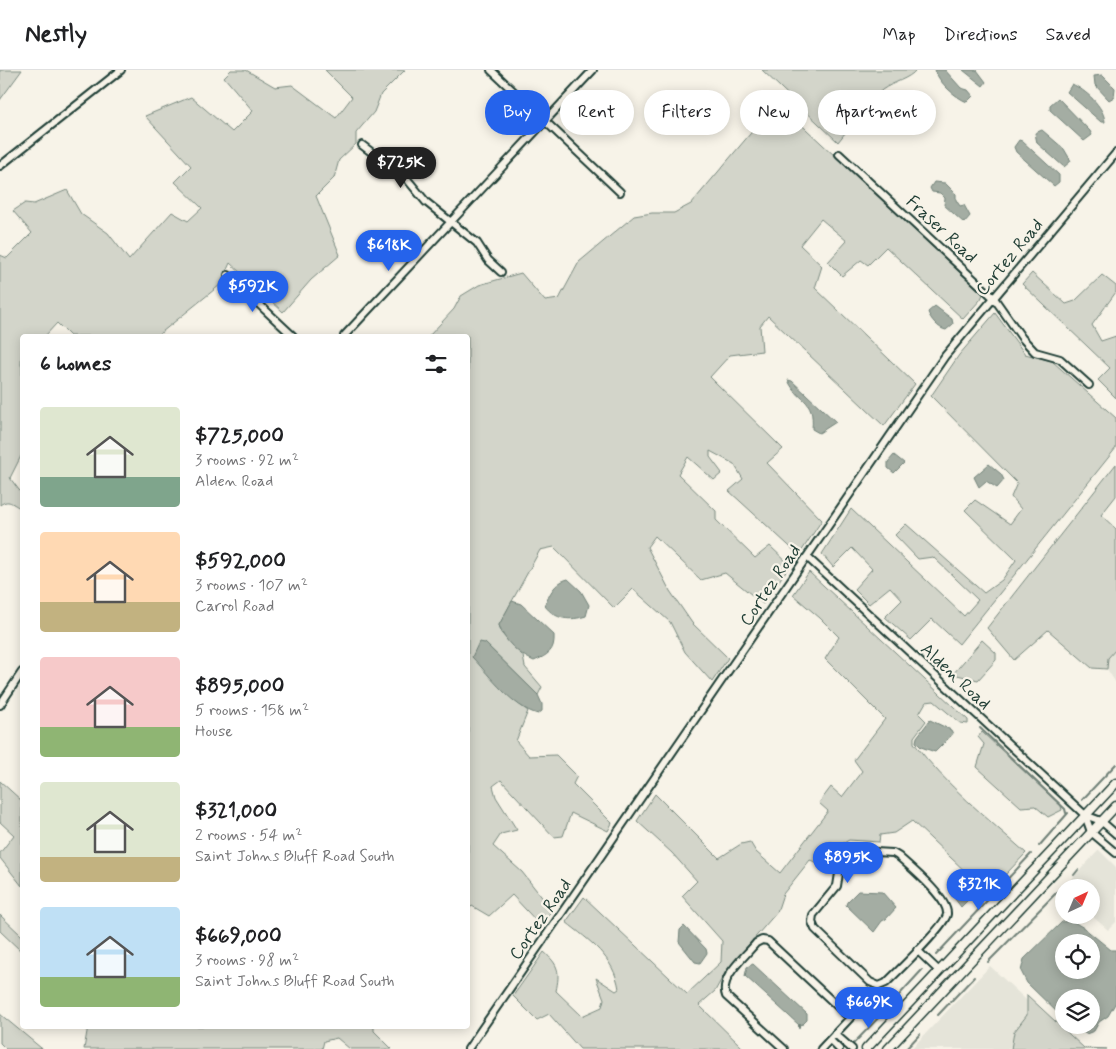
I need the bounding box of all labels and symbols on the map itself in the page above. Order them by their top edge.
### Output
pin: $725K [366,146,436,189]
street label: Fraser Road [900,190,982,269]
street label: Cortez Road [970,214,1049,301]
pin: $618K [354,230,424,272]
pin: $592K [218,270,288,313]
street label: Cortez Road [735,540,807,631]
street label: Alden Road [915,638,996,716]
pin: $895K [813,842,883,884]
pin: $321K [944,868,1014,911]
street label: Cortez Road [504,874,578,965]
north arrow [1055,879,1100,924]
pin: $669K [834,986,904,1029]

